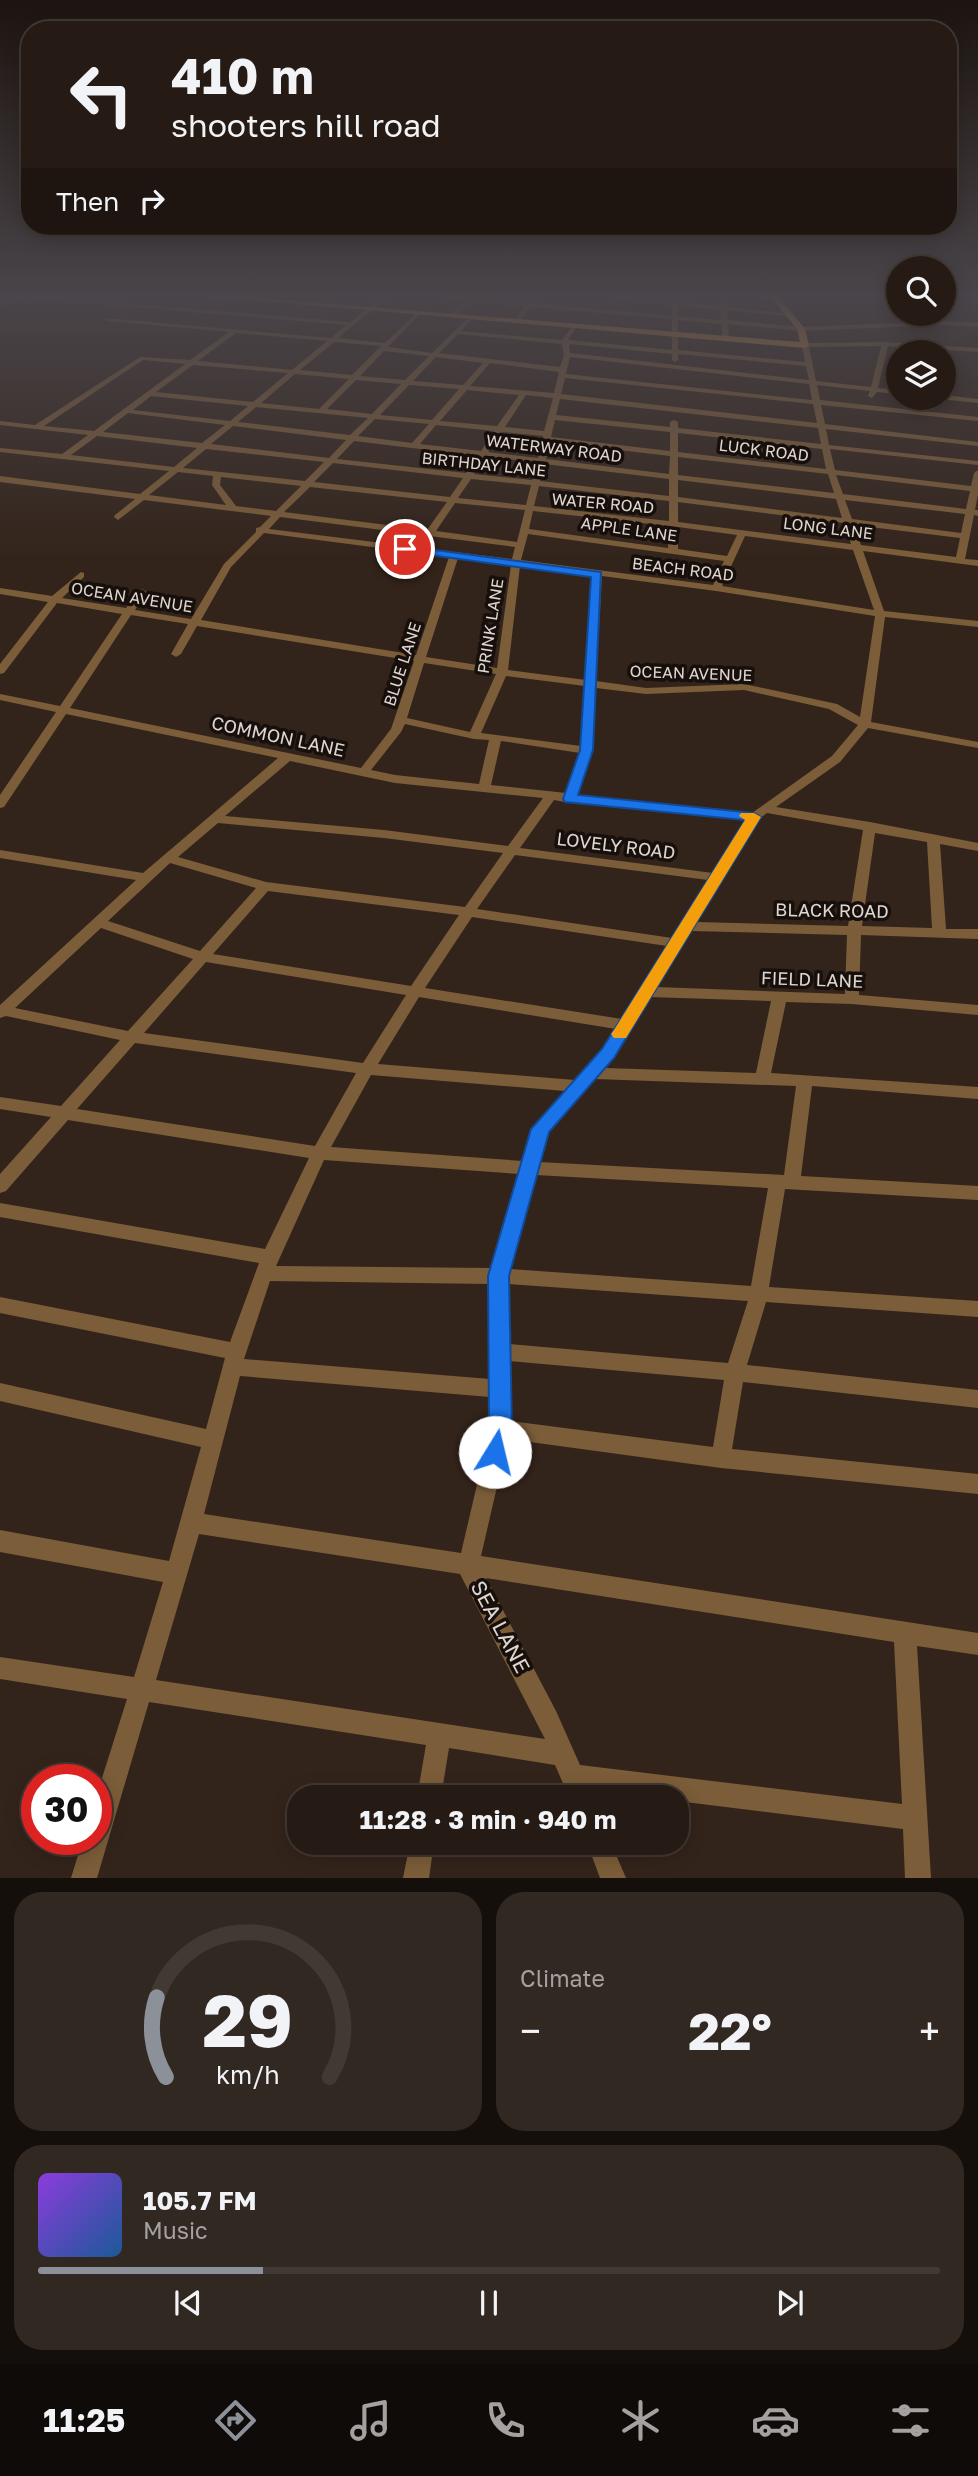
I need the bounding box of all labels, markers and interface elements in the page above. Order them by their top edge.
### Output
text: 410 m [171,46,314,105]
icon: left [56,49,147,140]
text: shooters hill road [171,106,441,144]
icon: right [133,182,171,220]
text: Then [56,186,119,217]
map controls [886,256,956,410]
button: search [886,256,956,326]
button: layers [886,340,956,410]
street label: WATERWAY ROAD [485,430,623,466]
street label: LUCK ROAD [718,435,810,465]
street label: BIRTHDAY LANE [421,448,547,480]
street label: WATER ROAD [551,489,655,517]
street label: APPLE LANE [580,512,678,546]
street label: LONG LANE [782,513,874,543]
pin [375,519,435,579]
icon: arrive [386,530,424,568]
street label: BEACH ROAD [631,553,735,585]
street label: PRINK LANE [473,577,507,675]
street label: OCEAN AVENUE [70,578,194,616]
street label: BLUE LANE [379,620,425,708]
street label: OCEAN AVENUE [629,661,753,685]
street label: COMMON LANE [210,711,347,761]
street label: LOVELY ROAD [555,827,677,863]
street label: BLACK ROAD [775,898,889,922]
street label: FIELD LANE [761,966,864,992]
position arrow [458,1415,532,1489]
street label: SEA LANE [466,1576,536,1677]
speed limit sign: 30 [21,1764,112,1855]
text: 11:28 · 3 min · 940 m [359,1804,617,1835]
text: Climate [520,1964,605,1992]
text: 29 [203,1977,293,2064]
text: 22° [688,1999,772,2061]
text: − [520,2008,541,2053]
text: + [919,2008,940,2053]
text: km/h [216,2059,280,2090]
text: 105.7 FM [143,2185,257,2216]
text: Music [143,2216,208,2244]
icon: previous [169,2284,207,2322]
icon: pause [470,2284,508,2322]
icon: next [771,2284,809,2322]
icon: directions [211,2396,260,2445]
icon: music [346,2396,395,2445]
icon: phone [481,2396,530,2445]
icon: climate [616,2396,665,2445]
icon: car [751,2396,800,2445]
icon: filters [886,2396,935,2445]
text: 11:25 [43,2401,125,2439]

